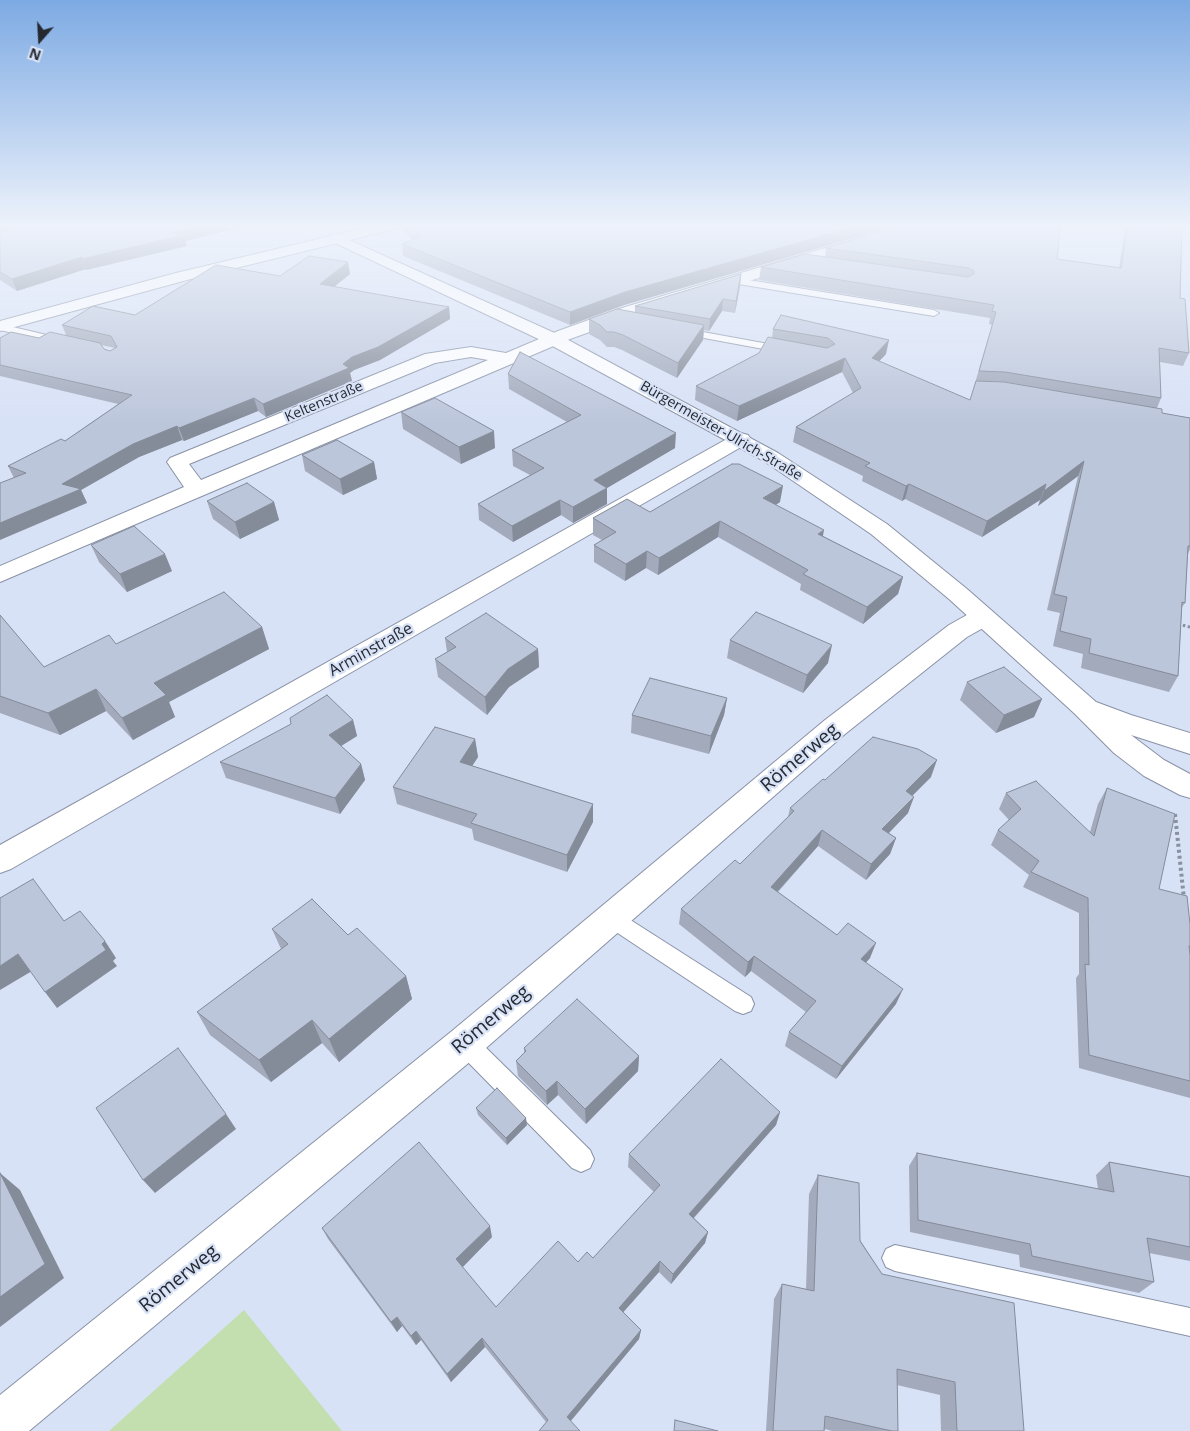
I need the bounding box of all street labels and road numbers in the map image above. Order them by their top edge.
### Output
street label: Keltenstraße [282,378,366,426]
street label: Bürgermeister-Ulrich-Straße [637,378,805,484]
street label: Arminstraße [326,619,416,681]
street label: Römerweg [756,719,844,797]
street label: Römerweg [447,981,535,1059]
street label: Römerweg [135,1240,223,1318]

